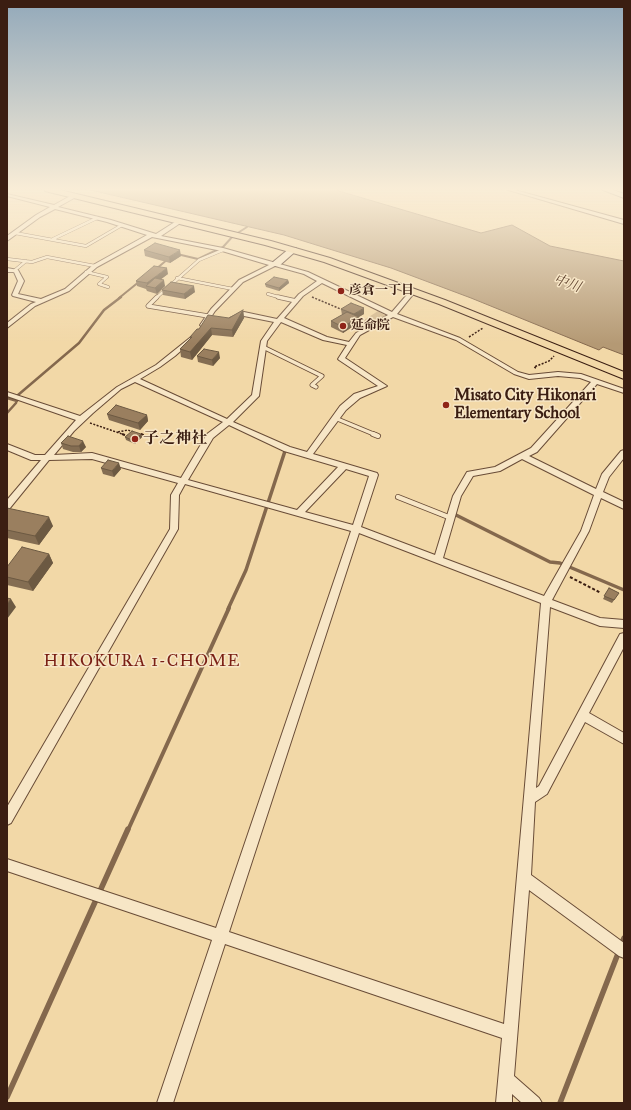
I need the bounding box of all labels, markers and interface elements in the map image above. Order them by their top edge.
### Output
water label: 中川 [551,271,583,297]
place label: 彦倉一丁目 [349,283,414,299]
marker: 彦倉一丁目 [336,286,346,296]
place label: 延命院 [351,318,390,334]
marker: 延命院 [338,321,348,331]
place label: Misato City Hikonari Elementary School [454,386,596,424]
marker: Misato City Hikonari Elementary School [441,400,451,410]
place label: 子之神社 [143,429,207,449]
marker: 子之神社 [130,434,140,444]
district label: HIKOKURA 1-CHOME [44,652,240,672]

